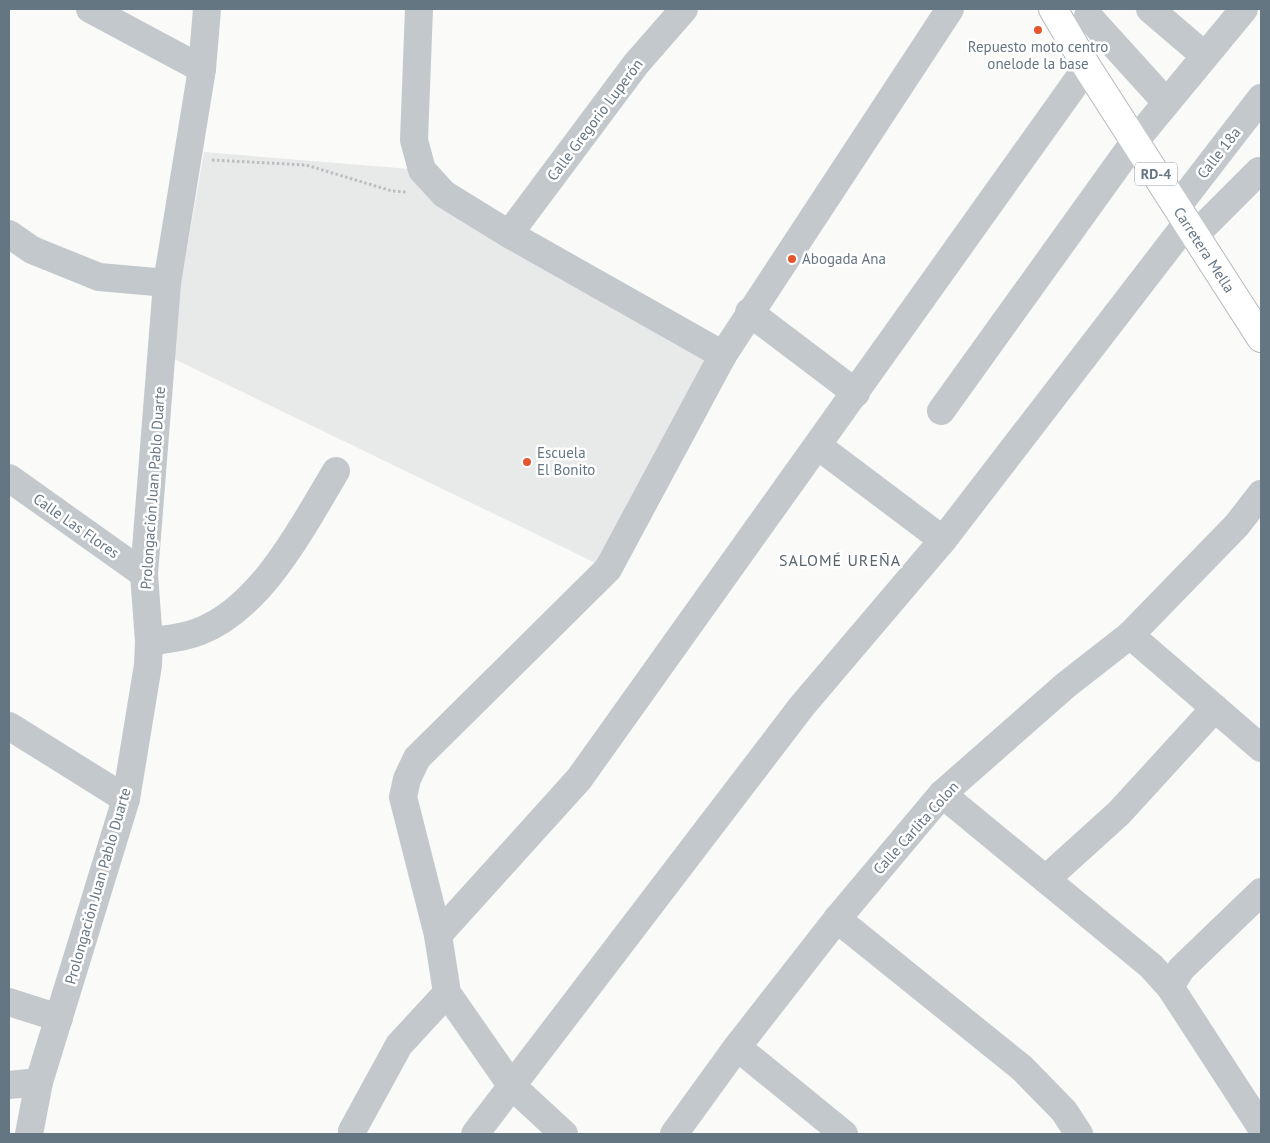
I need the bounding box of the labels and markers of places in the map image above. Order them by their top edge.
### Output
marker: Repuesto moto centro onelode la base [1032,24,1044,36]
place label: Repuesto moto centro onelode la base [968,37,1108,73]
place label: Abogada Ana [802,249,886,268]
marker: Abogada Ana [786,253,798,265]
place label: Escuela El Bonito [537,443,595,479]
marker: Escuela El Bonito [521,456,533,468]

